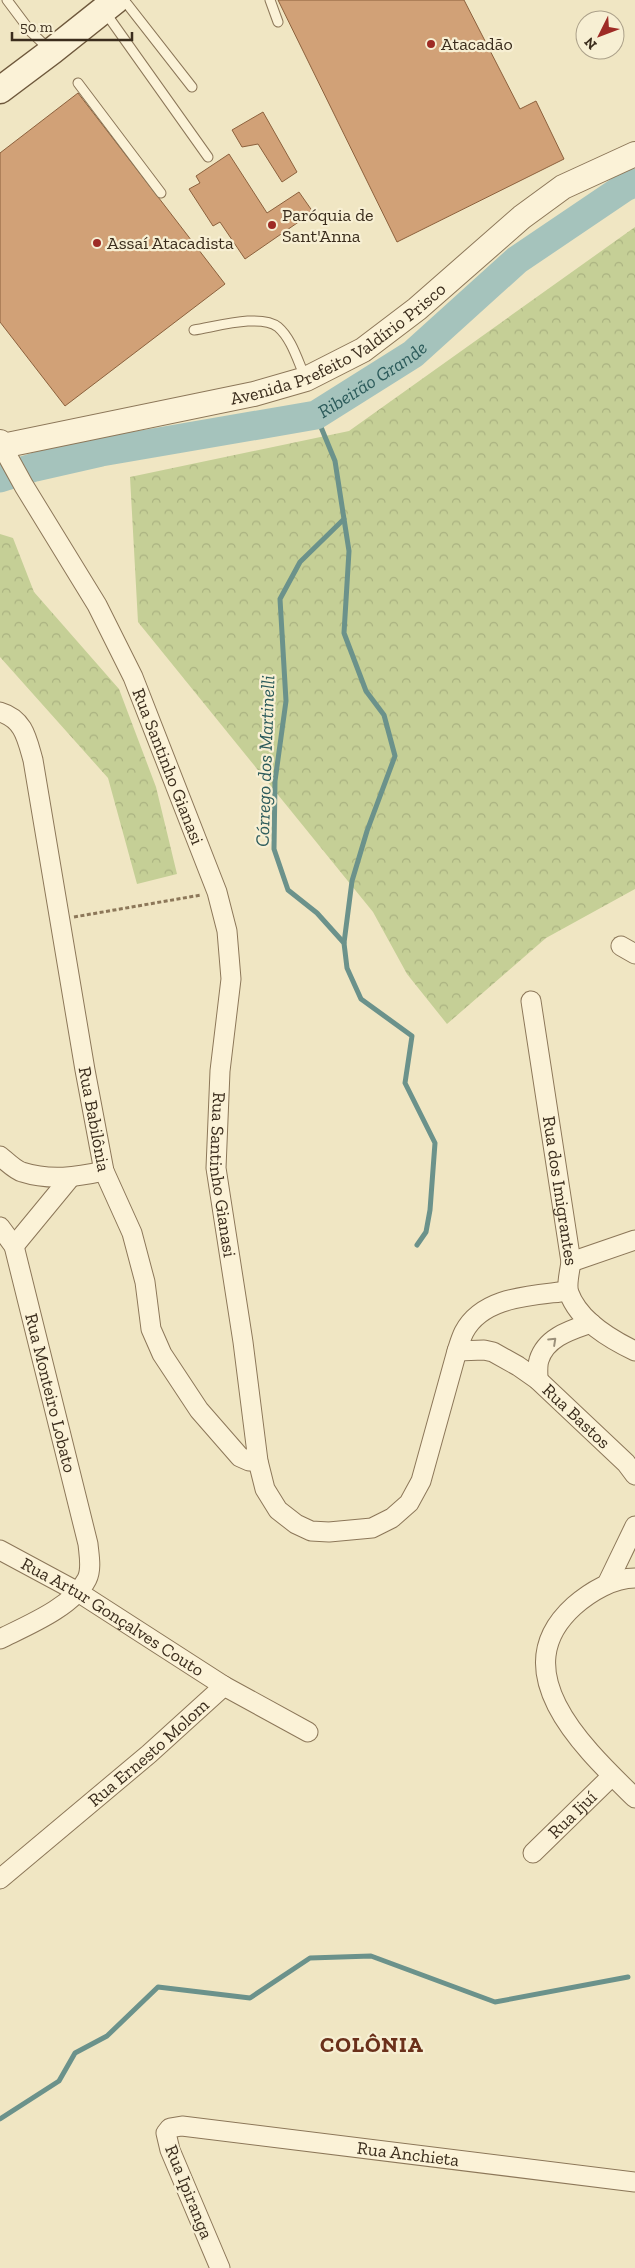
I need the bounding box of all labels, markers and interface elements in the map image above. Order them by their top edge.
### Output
scale bar [12,10,132,42]
north arrow [575,10,625,60]
text: 50 m [20,18,53,36]
place label: Atacadão [441,33,513,55]
text: N [581,33,601,53]
marker: Atacadão [425,38,437,50]
place label: Paróquia de Sant'Anna [282,204,374,247]
marker: Paróquia de Sant'Anna [266,219,278,231]
place label: Assaí Atacadista [107,232,234,254]
marker: Assaí Atacadista [91,237,103,249]
street label: Avenida Prefeito Valdírio Prisco [228,278,450,410]
water label: Ribeirão Grande [313,336,431,423]
water label: Córrego dos Martinelli [251,675,279,847]
street label: Rua Santinho Gianasi [127,685,208,848]
street label: Rua Babilônia [74,1065,115,1174]
street label: Rua Santinho Gianasi [205,1091,241,1259]
street label: Rua dos Imigrantes [538,1114,582,1267]
street label: Rua Monteiro Lobato [20,1311,81,1475]
one-way arrow [547,1338,556,1347]
street label: Rua Bastos [538,1379,615,1453]
street label: Rua Artur Gonçalves Couto [17,1552,208,1681]
street label: Rua Ernesto Molom [84,1694,214,1811]
street label: Rua Ijuí [543,1786,601,1843]
district label: COLÔNIA [320,2031,424,2058]
street label: Rua Anchieta [356,2137,461,2171]
street label: Rua Ipiranga [160,2142,218,2243]

